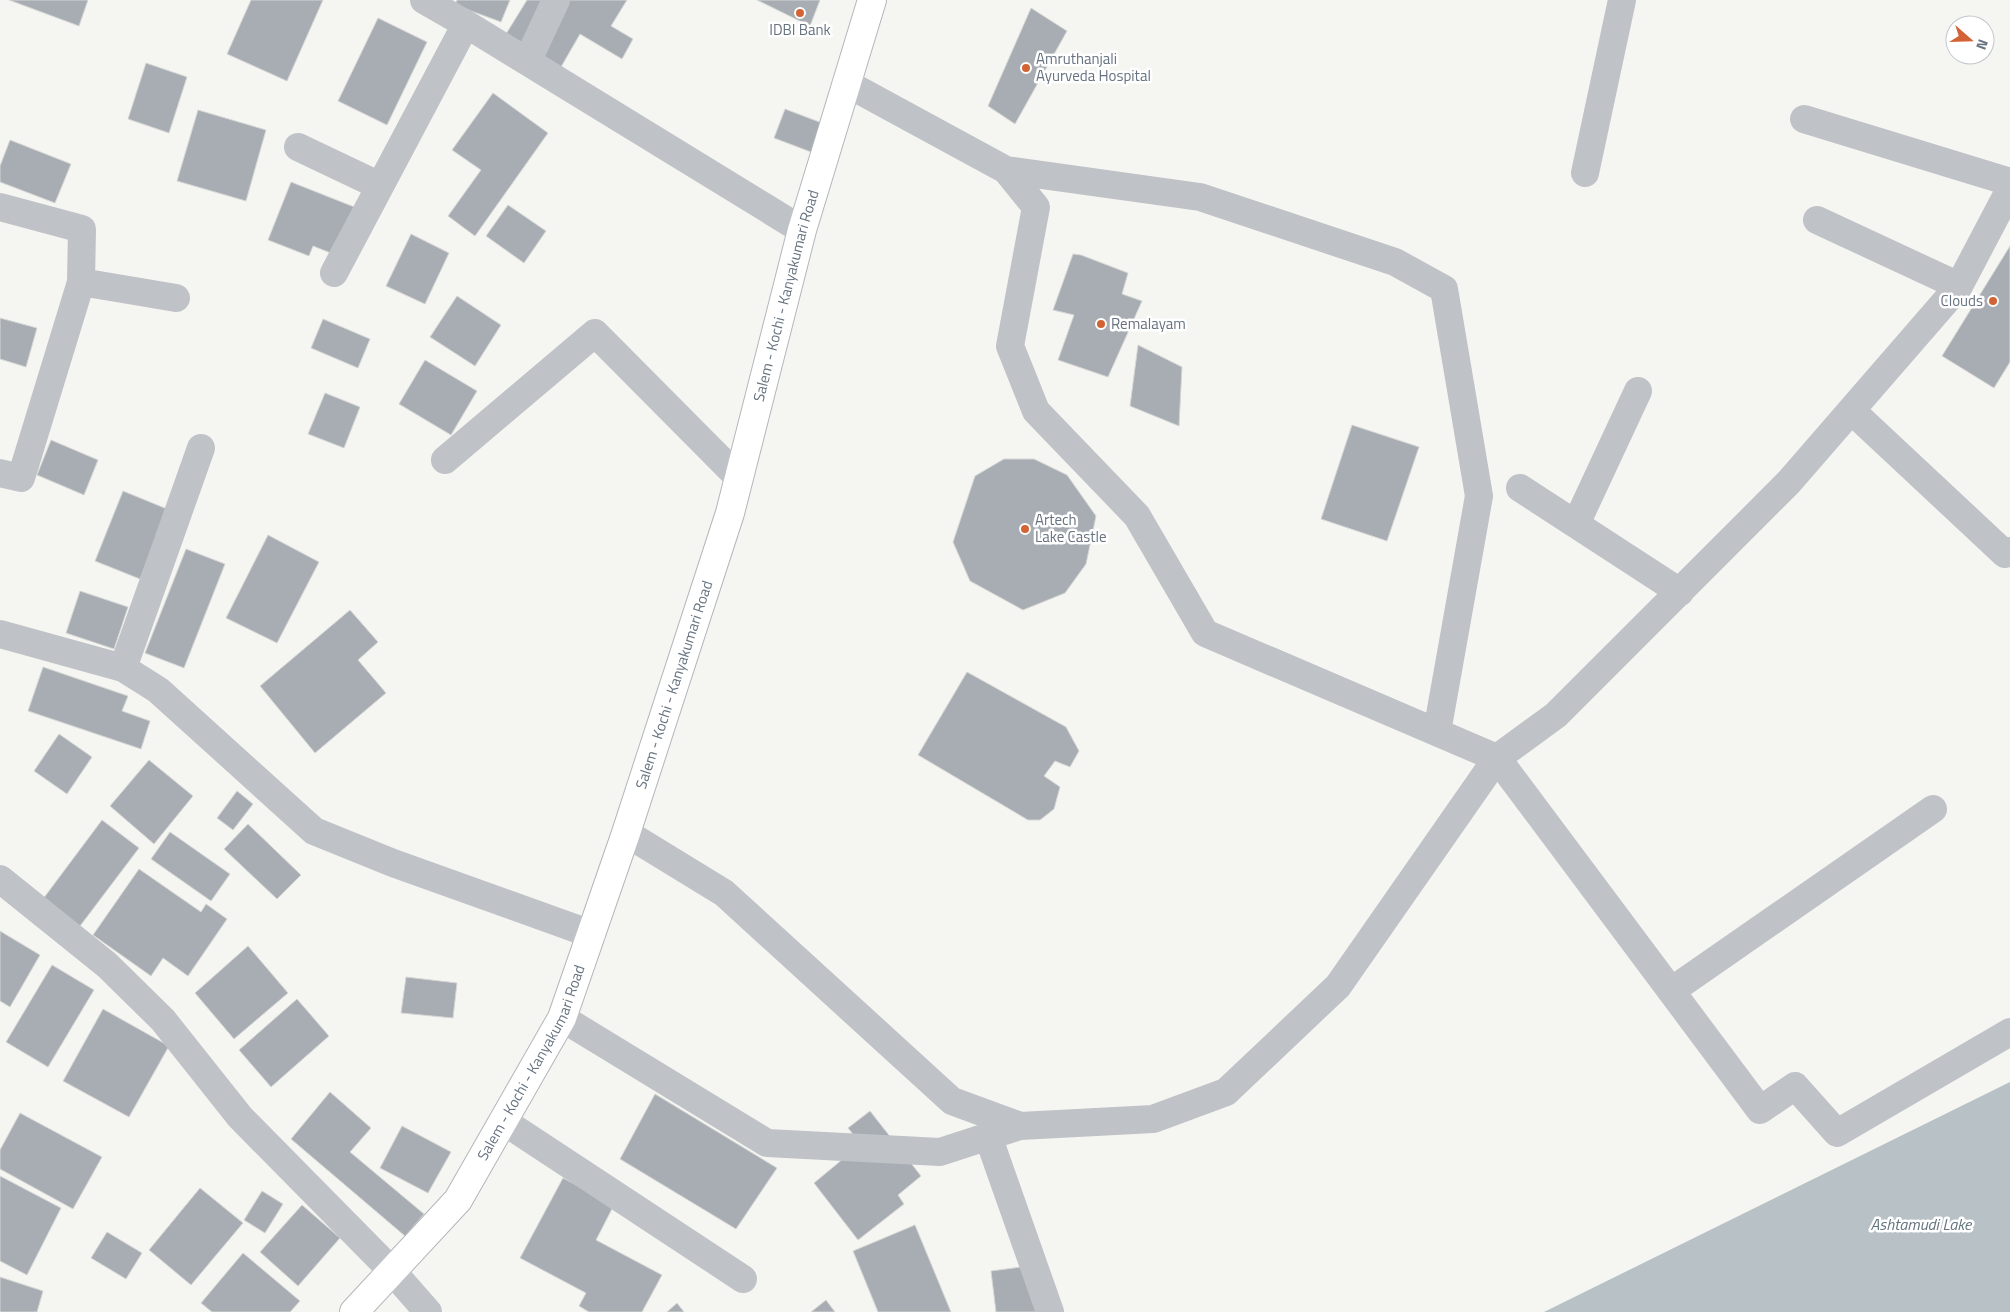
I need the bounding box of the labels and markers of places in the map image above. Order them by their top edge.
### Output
marker: IDBI Bank [794,7,806,19]
place label: IDBI Bank [769,18,831,41]
place label: Amruthanjali Ayurveda Hospital [1036,47,1151,87]
marker: Amruthanjali Ayurveda Hospital [1020,62,1032,74]
place label: Clouds [1941,289,1983,312]
marker: Clouds [1987,295,1999,307]
place label: Remalayam [1111,312,1186,335]
marker: Remalayam [1095,318,1107,330]
place label: Artech Lake Castle [1035,508,1107,548]
marker: Artech Lake Castle [1019,523,1031,535]

